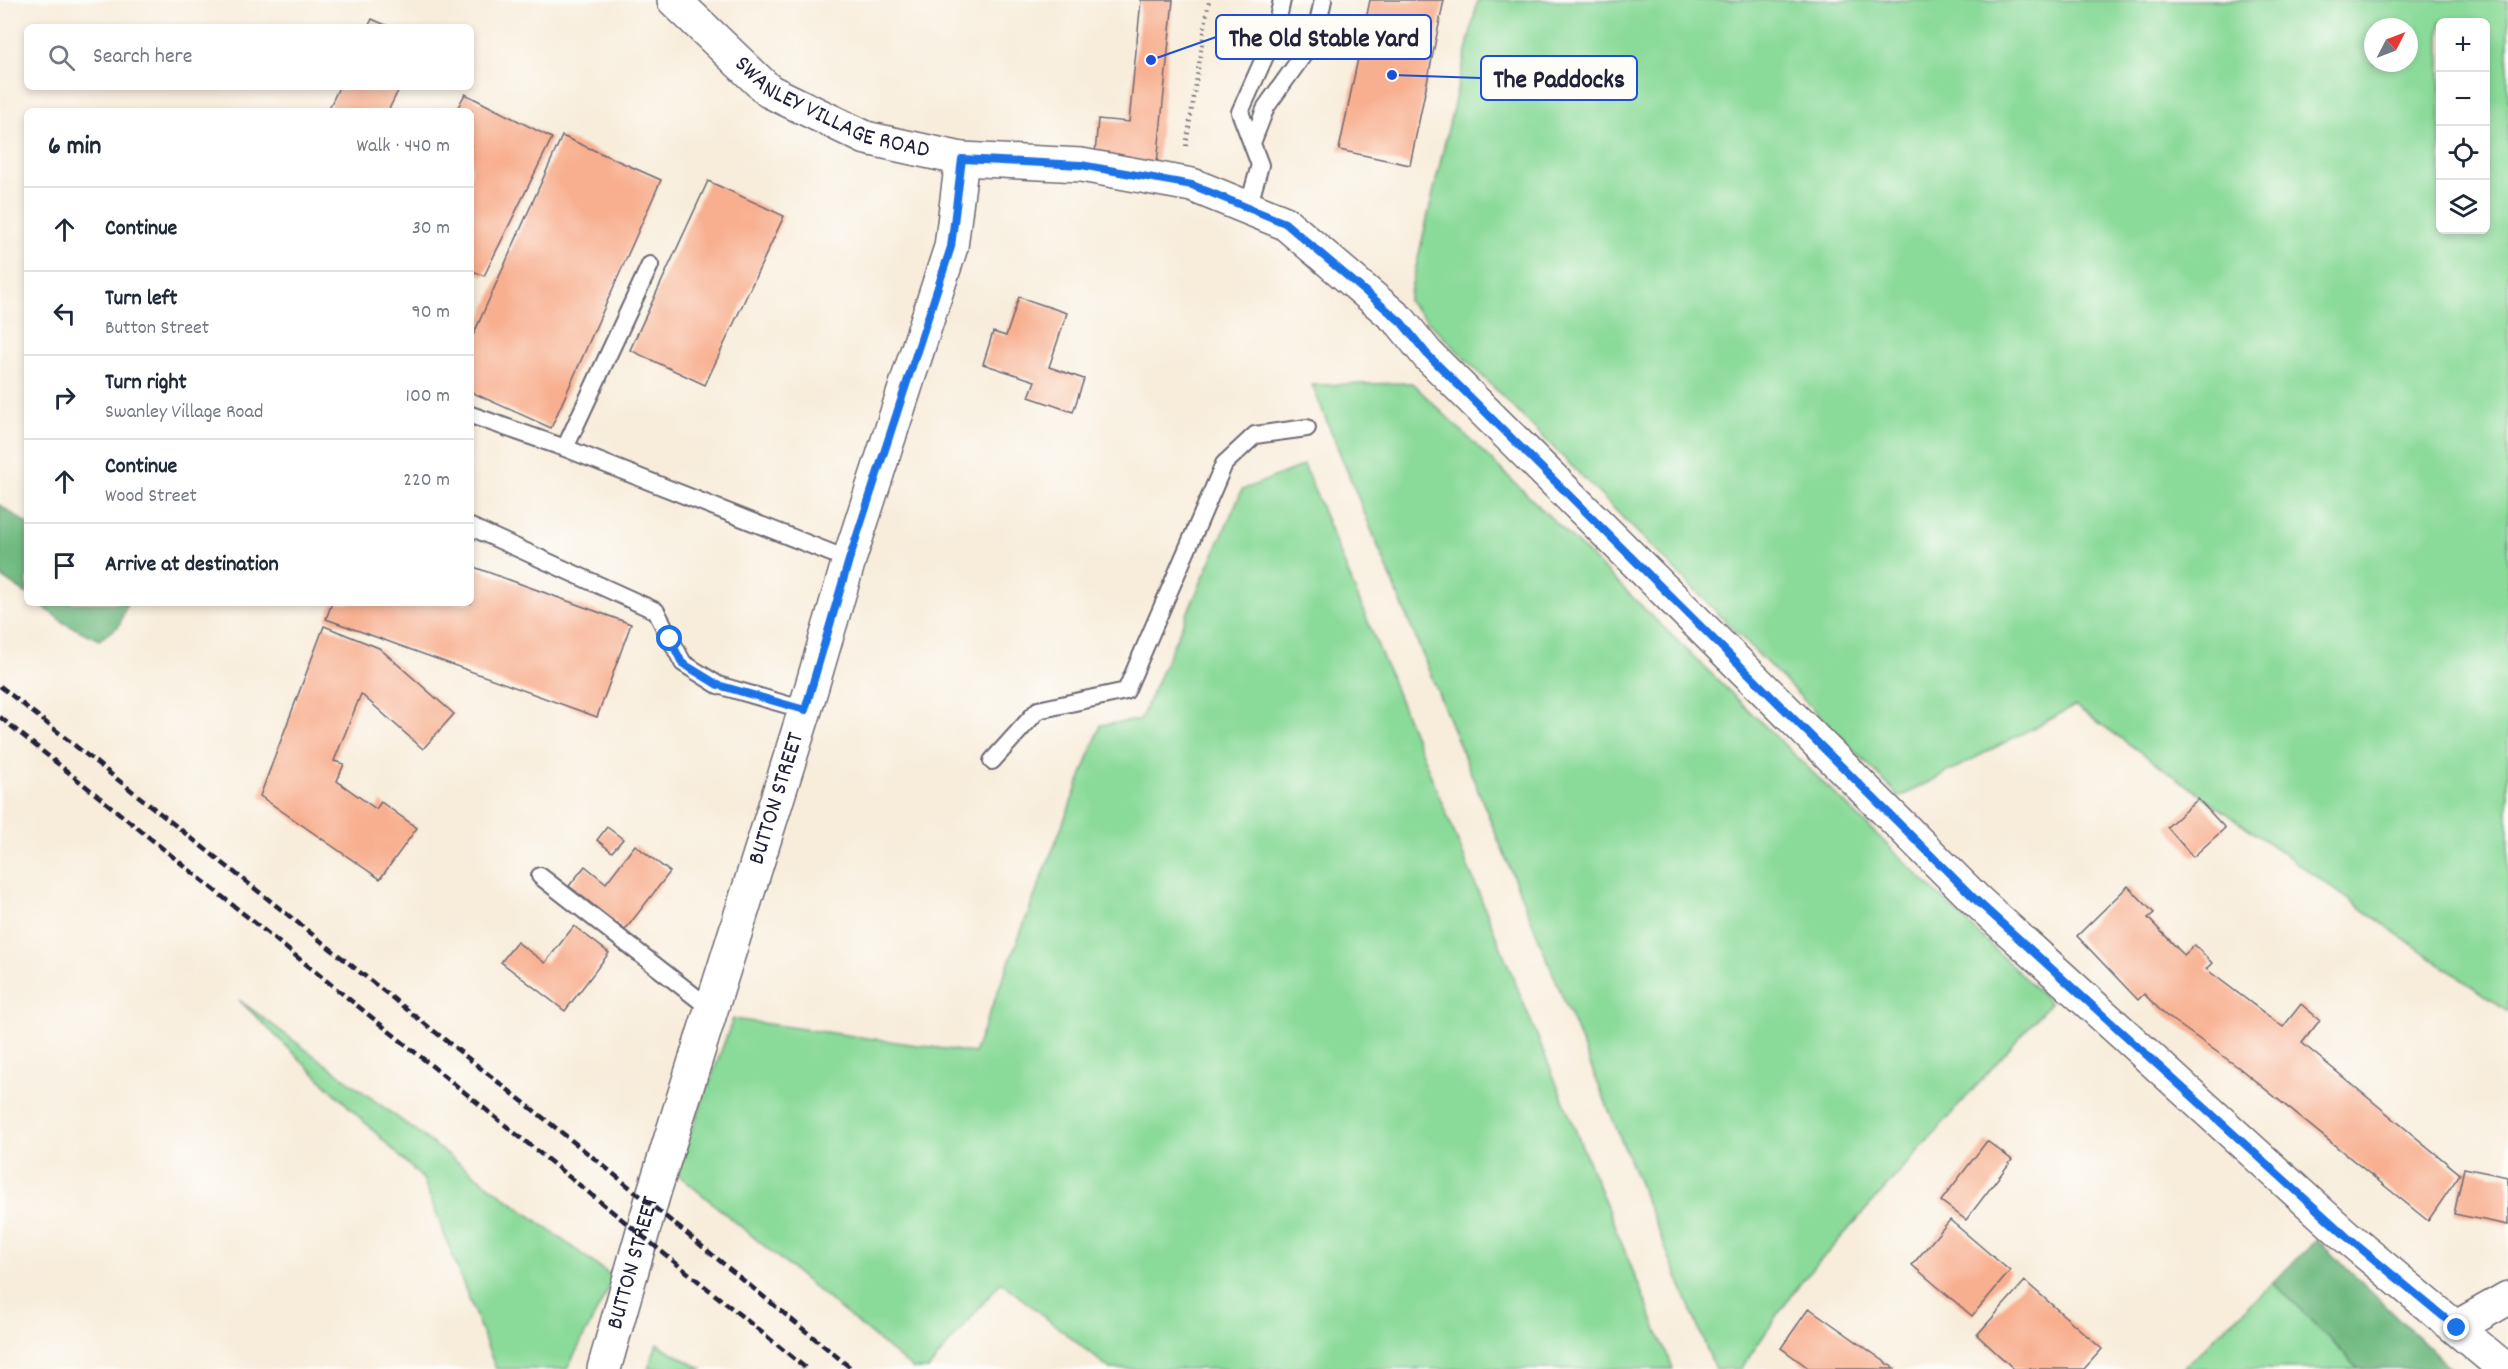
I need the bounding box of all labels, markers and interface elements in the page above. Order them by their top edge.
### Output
callout: The Old Stable Yard [1216,15,1431,59]
north arrow [2364,18,2418,72]
map controls [2436,18,2490,234]
button: + [2436,18,2490,72]
text: The Old Stable Yard [1229,22,1419,59]
search box [24,24,474,90]
icon: search [45,41,78,74]
text: Search here [93,42,192,73]
street label: SWANLEY VILLAGE ROAD [726,49,933,168]
callout: The Paddocks [1481,56,1637,100]
text: The Paddocks [1493,63,1625,100]
button: − [2436,72,2490,126]
button: locate [2436,126,2490,180]
text: 6 min [48,129,101,166]
text: Walk · 440 m [357,133,450,161]
button: layers [2436,180,2490,234]
icon: ahead [48,213,81,246]
text: Continue [105,214,177,245]
text: 30 m [412,215,450,243]
text: Turn left [105,284,177,315]
icon: left [48,297,81,330]
text: 90 m [412,299,450,327]
text: Button Street [105,315,209,343]
text: Turn right [105,368,187,399]
icon: right [48,381,81,414]
text: 100 m [406,383,450,411]
text: Swanley Village Road [105,399,263,427]
text: Continue [105,452,177,483]
icon: ahead [48,465,81,498]
text: 220 m [403,467,450,495]
text: Wood Street [105,483,197,511]
icon: arrive [48,549,81,582]
text: Arrive at destination [105,550,279,581]
route start [656,625,682,651]
street label: BUTTON STREET [741,728,814,869]
street label: BUTTON STREET [599,1192,669,1334]
route end [2443,1314,2469,1340]

